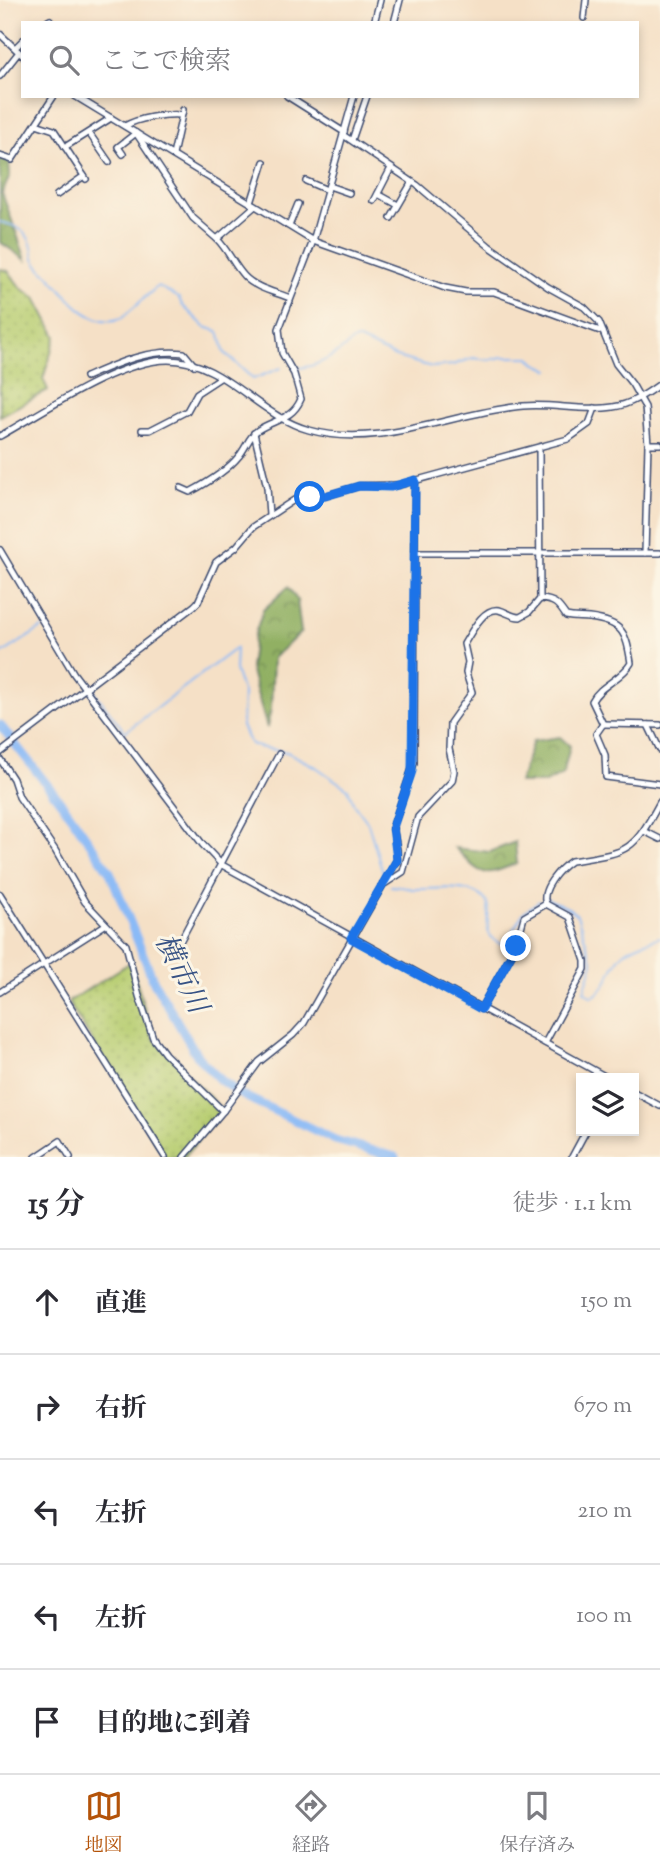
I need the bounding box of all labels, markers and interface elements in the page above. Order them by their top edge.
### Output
search box [21,21,639,98]
icon: search [45,41,83,79]
text: ここで検索 [101,44,231,81]
route start [294,481,325,512]
water label: 横市川 [144,927,218,1023]
route end [500,930,531,961]
map controls [576,1073,639,1136]
button: layers [576,1073,639,1136]
text: 15 分 [28,1184,85,1227]
text: 徒歩 · 1.1 km [513,1188,632,1221]
icon: ahead [28,1283,66,1321]
text: 150 m [580,1285,632,1318]
text: 直進 [95,1286,147,1323]
icon: right [28,1388,66,1426]
text: 670 m [573,1390,632,1423]
text: 右折 [95,1391,147,1428]
icon: left [28,1493,66,1531]
text: 210 m [578,1495,632,1528]
text: 左折 [95,1496,147,1533]
icon: left [28,1598,66,1636]
text: 100 m [576,1600,632,1633]
text: 左折 [95,1601,147,1638]
icon: arrive [28,1703,66,1741]
text: 目的地に到着 [95,1706,251,1743]
tab: 地図 [85,1787,123,1860]
tab: 経路 [292,1787,330,1860]
tab: 保存済み [499,1787,575,1860]

